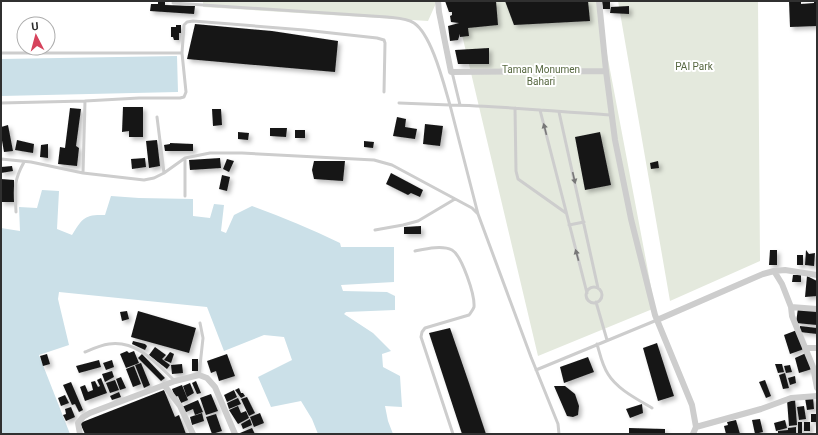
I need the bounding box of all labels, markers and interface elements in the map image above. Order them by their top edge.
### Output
north arrow [16,16,56,56]
text: U [31,20,39,33]
park label: PAI Park [675,61,714,72]
park label: Taman Monumen Bahari [502,64,580,87]
one-way arrow [542,123,548,135]
one-way arrow [571,172,577,184]
one-way arrow [574,249,580,261]

